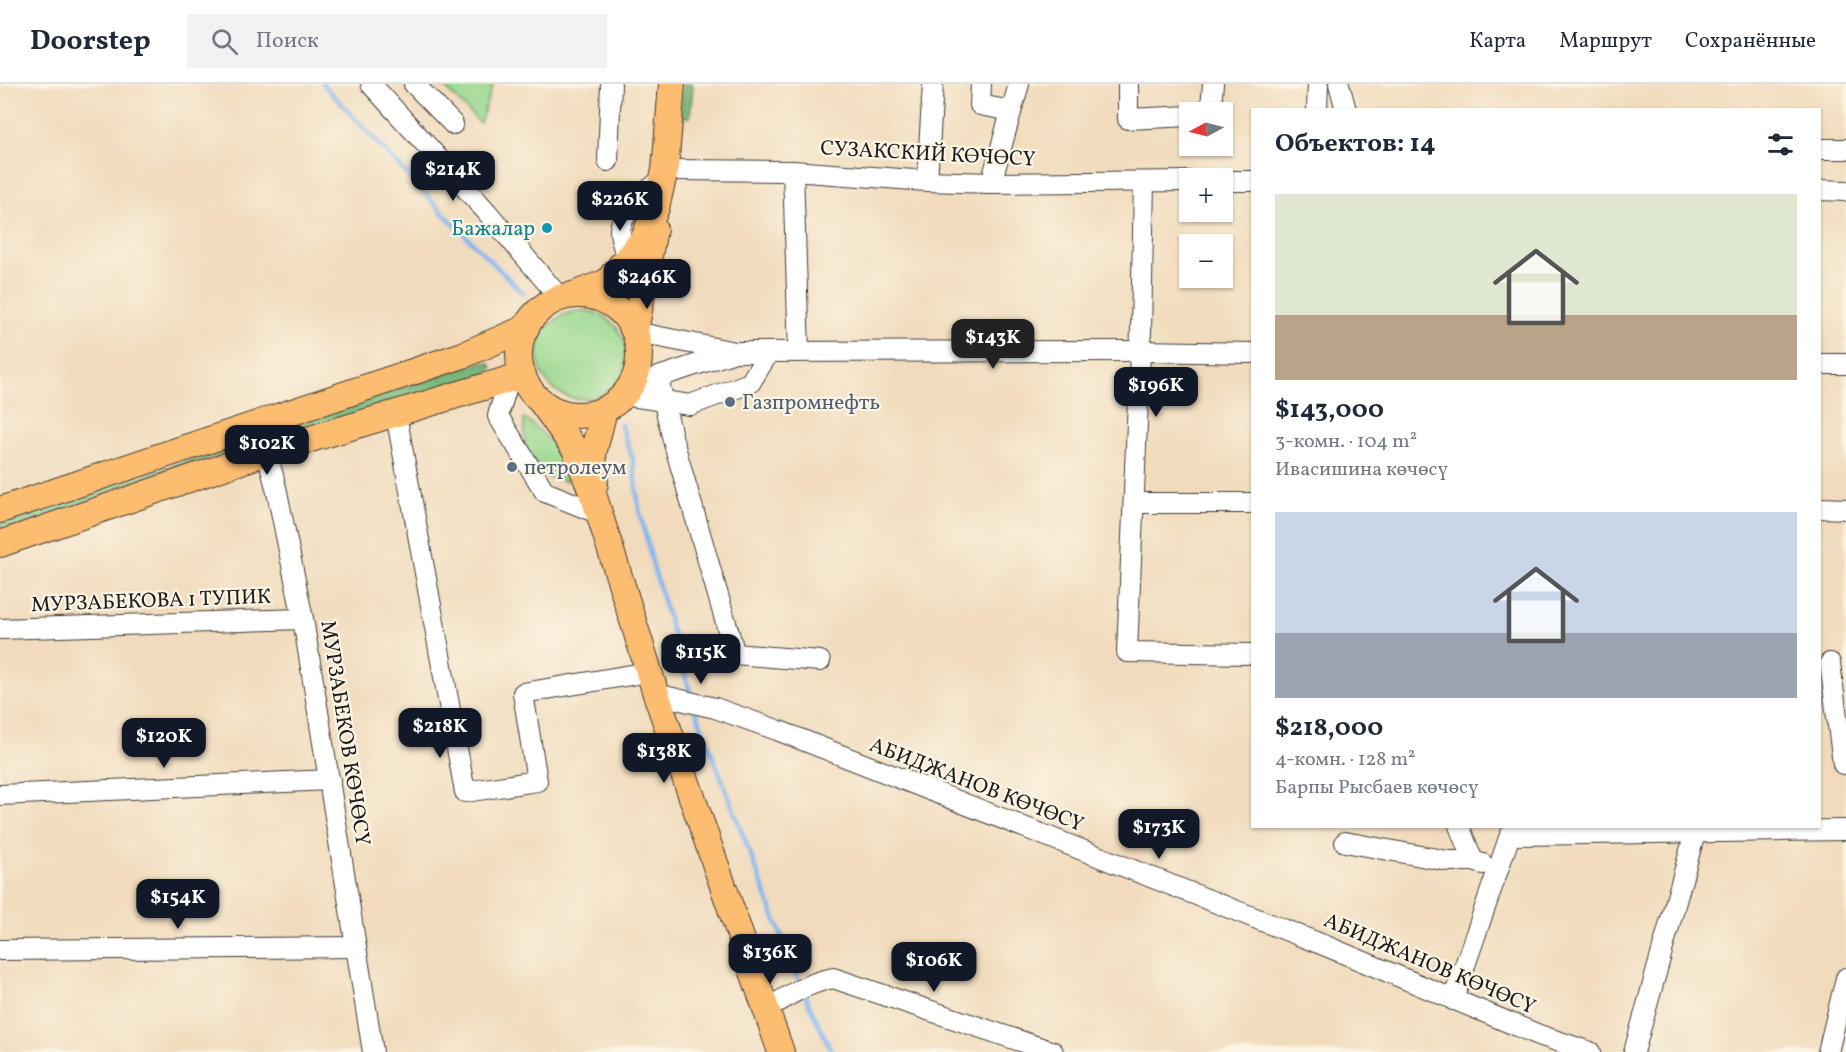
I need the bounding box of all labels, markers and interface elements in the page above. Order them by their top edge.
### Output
search box [187,14,607,68]
text: Doorstep [30,22,151,61]
icon: search [208,25,241,58]
text: Поиск [256,26,319,57]
text: Карта [1469,27,1526,56]
text: Маршрут [1559,27,1652,56]
text: Сохранённые [1685,27,1816,56]
north arrow [1179,102,1233,156]
map controls [1179,102,1233,288]
text: Объектов: 14 [1275,126,1436,162]
icon: filters [1764,128,1797,161]
street label: СУЗАКСКИЙ КӨЧӨСҮ [820,134,1036,175]
pin: $214K [411,151,495,202]
text: $214K [425,156,481,184]
button: + [1179,168,1233,222]
pin: $226K [578,181,662,232]
text: $226K [591,186,649,214]
place label: Бажалар [451,215,535,244]
marker: Бажалар [540,221,554,235]
icon: home [1482,233,1590,341]
button: − [1179,234,1233,288]
pin: $246K [605,259,689,310]
text: $246K [618,264,676,292]
pin: $143K [951,319,1035,370]
text: $143K [965,324,1021,352]
pin: $196K [1114,367,1198,418]
text: $196K [1128,372,1184,400]
place label: Газпромнефть [742,389,880,418]
text: $143,000 [1275,392,1384,428]
marker: Газпромнефть [723,395,737,409]
pin: $102K [225,425,309,476]
text: 3-комн. · 104 m² [1275,428,1417,456]
text: $102K [239,430,295,458]
place label: петролеум [524,454,626,483]
text: Ивасишина көчөсү [1275,456,1448,484]
marker: петролеум [505,460,519,474]
icon: home [1482,551,1590,659]
street label: МУРЗАБЕКОВА 1 ТУПИК [30,583,272,620]
street label: МУРЗАБЕКОВ КӨЧӨСҮ [312,618,377,848]
pin: $115K [659,634,743,685]
text: $115K [675,639,727,667]
pin: $218K [398,708,482,759]
text: $218,000 [1275,710,1383,746]
text: $218K [413,713,467,741]
pin: $120K [122,718,206,769]
text: $120K [136,723,192,751]
street label: АБИДЖАНОВ КӨЧӨСҮ [865,731,1088,840]
pin: $138K [622,733,706,784]
text: $138K [637,738,691,766]
text: 4-комн. · 128 m² [1275,746,1416,774]
text: Барпы Рысбаев көчөсү [1275,774,1479,802]
pin: $173K [1117,809,1201,860]
text: $173K [1132,814,1186,842]
pin: $154K [136,879,220,930]
text: $154K [150,884,206,912]
street label: АБИДЖАНОВ КӨЧӨСҮ [1319,907,1540,1022]
pin: $136K [728,934,812,985]
text: $136K [743,939,797,967]
pin: $106K [892,942,976,993]
text: $106K [905,947,963,975]

